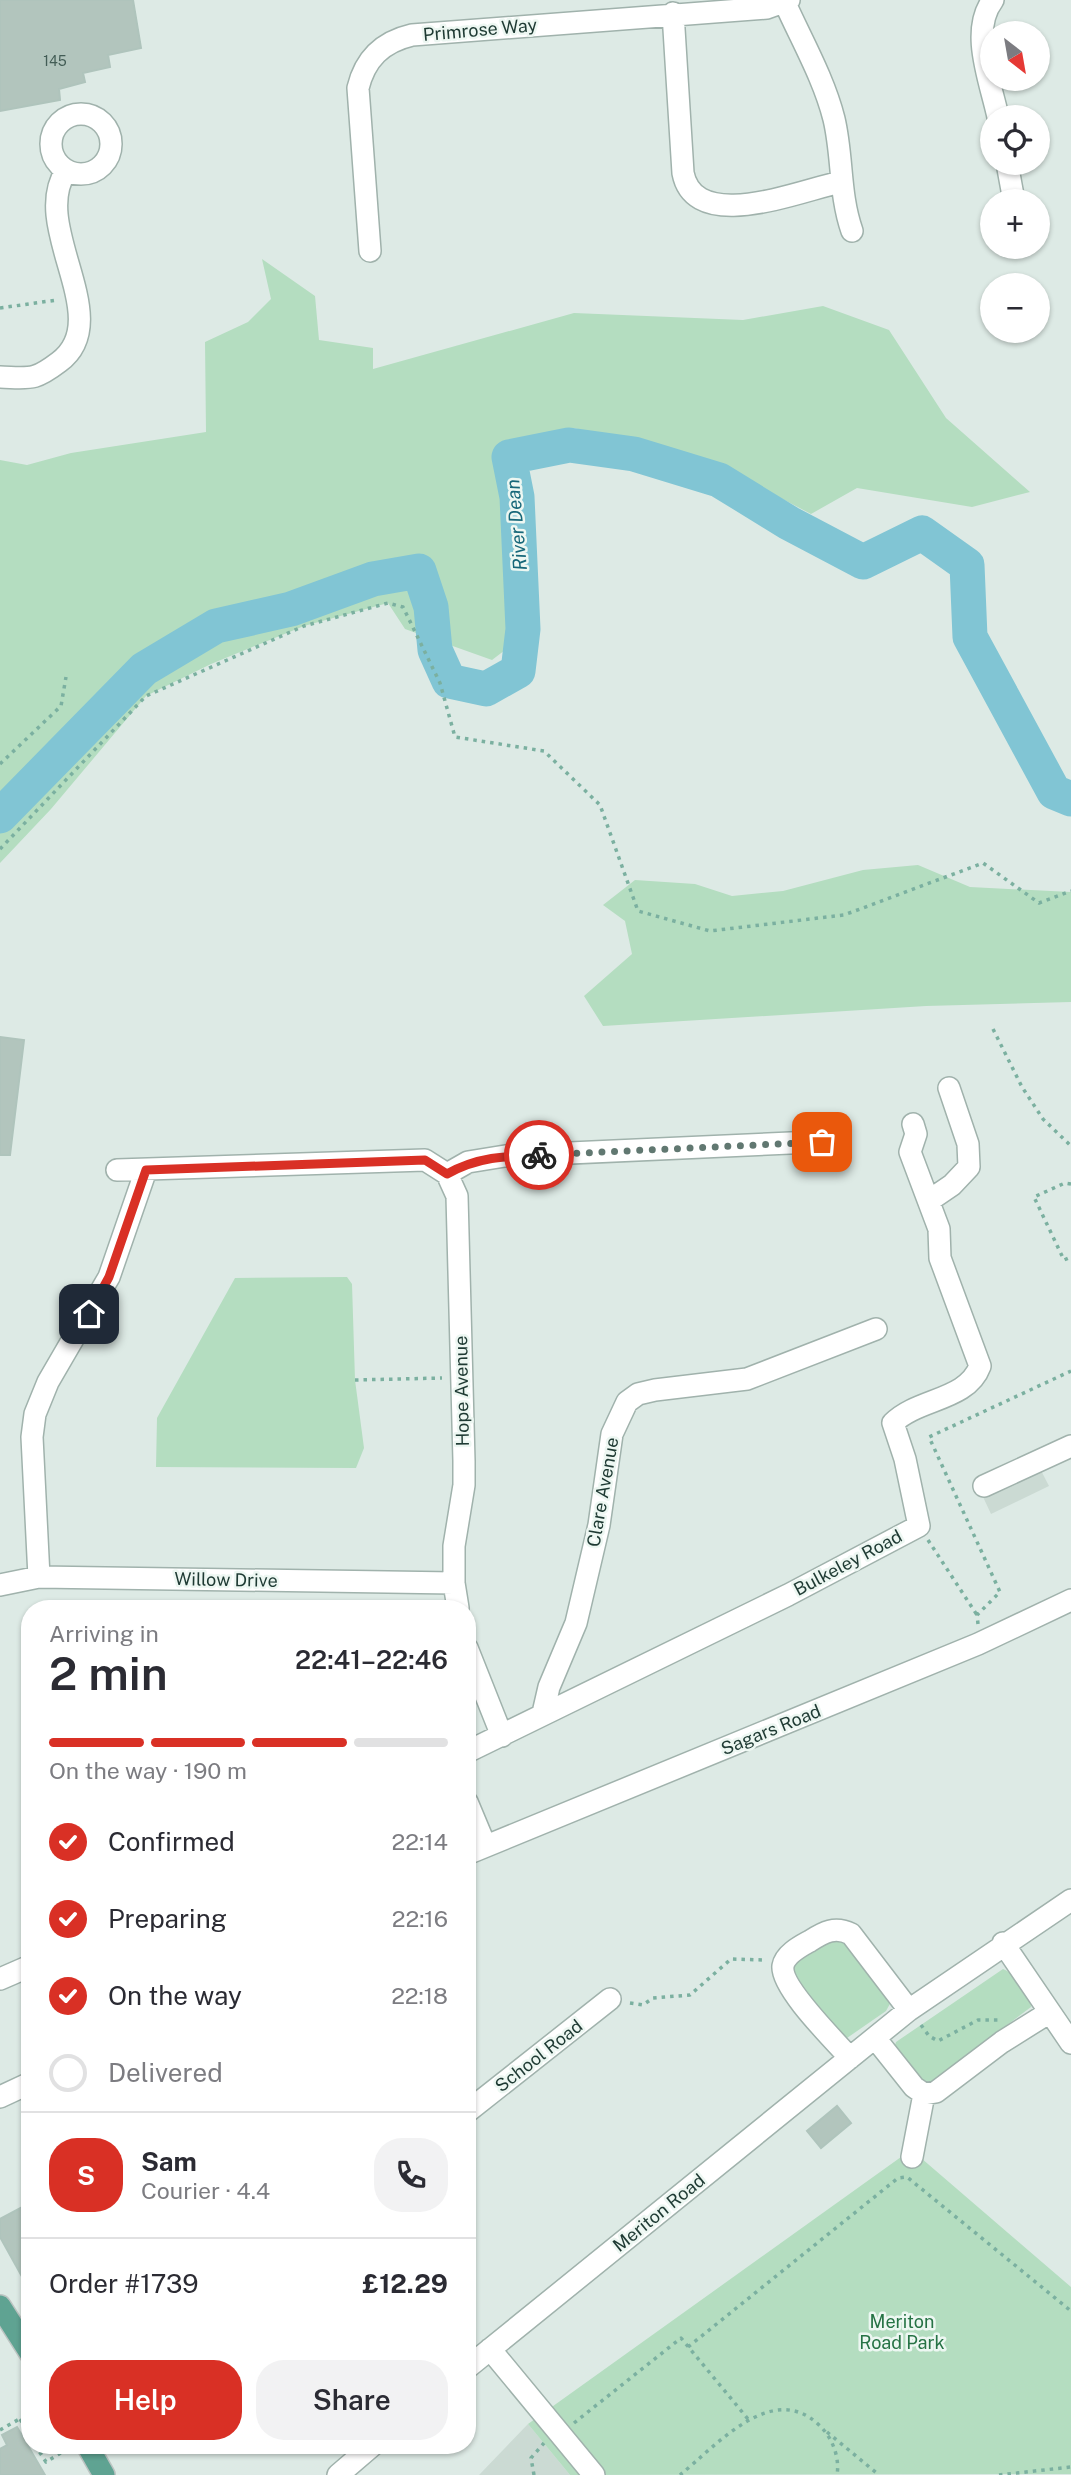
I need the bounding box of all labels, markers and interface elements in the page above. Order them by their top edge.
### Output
street label: Primrose Way [422,14,538,45]
north arrow [980,21,1050,91]
map controls [980,21,1050,343]
house number: 145 [43,53,67,69]
button: locate [980,105,1050,175]
button: + [980,189,1050,259]
button: − [980,273,1050,343]
water label: River Dean [501,478,531,572]
pin [792,1112,852,1172]
courier [504,1120,574,1190]
icon: bag [803,1123,841,1161]
icon: bike [520,1136,558,1174]
pin [59,1284,119,1344]
icon: home [70,1295,108,1333]
street label: Hope Avenue [450,1335,473,1447]
street label: Clare Avenue [583,1435,622,1548]
street label: Bulkeley Road [790,1525,905,1600]
street label: Willow Drive [174,1568,278,1591]
text: Arriving in [49,1620,159,1647]
text: 22:41–22:46 [295,1644,448,1675]
text: 2 min [49,1646,168,1700]
street label: Sagars Road [718,1700,824,1759]
text: On the way · 190 m [49,1757,247,1784]
icon: check [49,1823,87,1861]
text: Confirmed [108,1826,235,1857]
text: 22:14 [392,1828,448,1855]
icon: check [49,1900,87,1938]
text: Preparing [108,1903,227,1934]
text: 22:16 [392,1905,448,1932]
icon: check [49,1977,87,2015]
text: On the way [108,1980,242,2011]
text: 22:18 [391,1982,448,2009]
street label: School Road [491,2015,586,2096]
text: Delivered [108,2057,223,2088]
button: phone [374,2138,448,2212]
text: Sam [141,2146,197,2177]
text: S [77,2160,95,2191]
street label: Meriton Road [609,2169,709,2256]
text: Courier · 4.4 [141,2177,270,2204]
text: Order #1739 [49,2268,198,2299]
text: £12.29 [362,2268,448,2299]
park label: Meriton Road Park [859,2311,945,2353]
button: Help [49,2360,242,2440]
button: Share [256,2360,448,2440]

